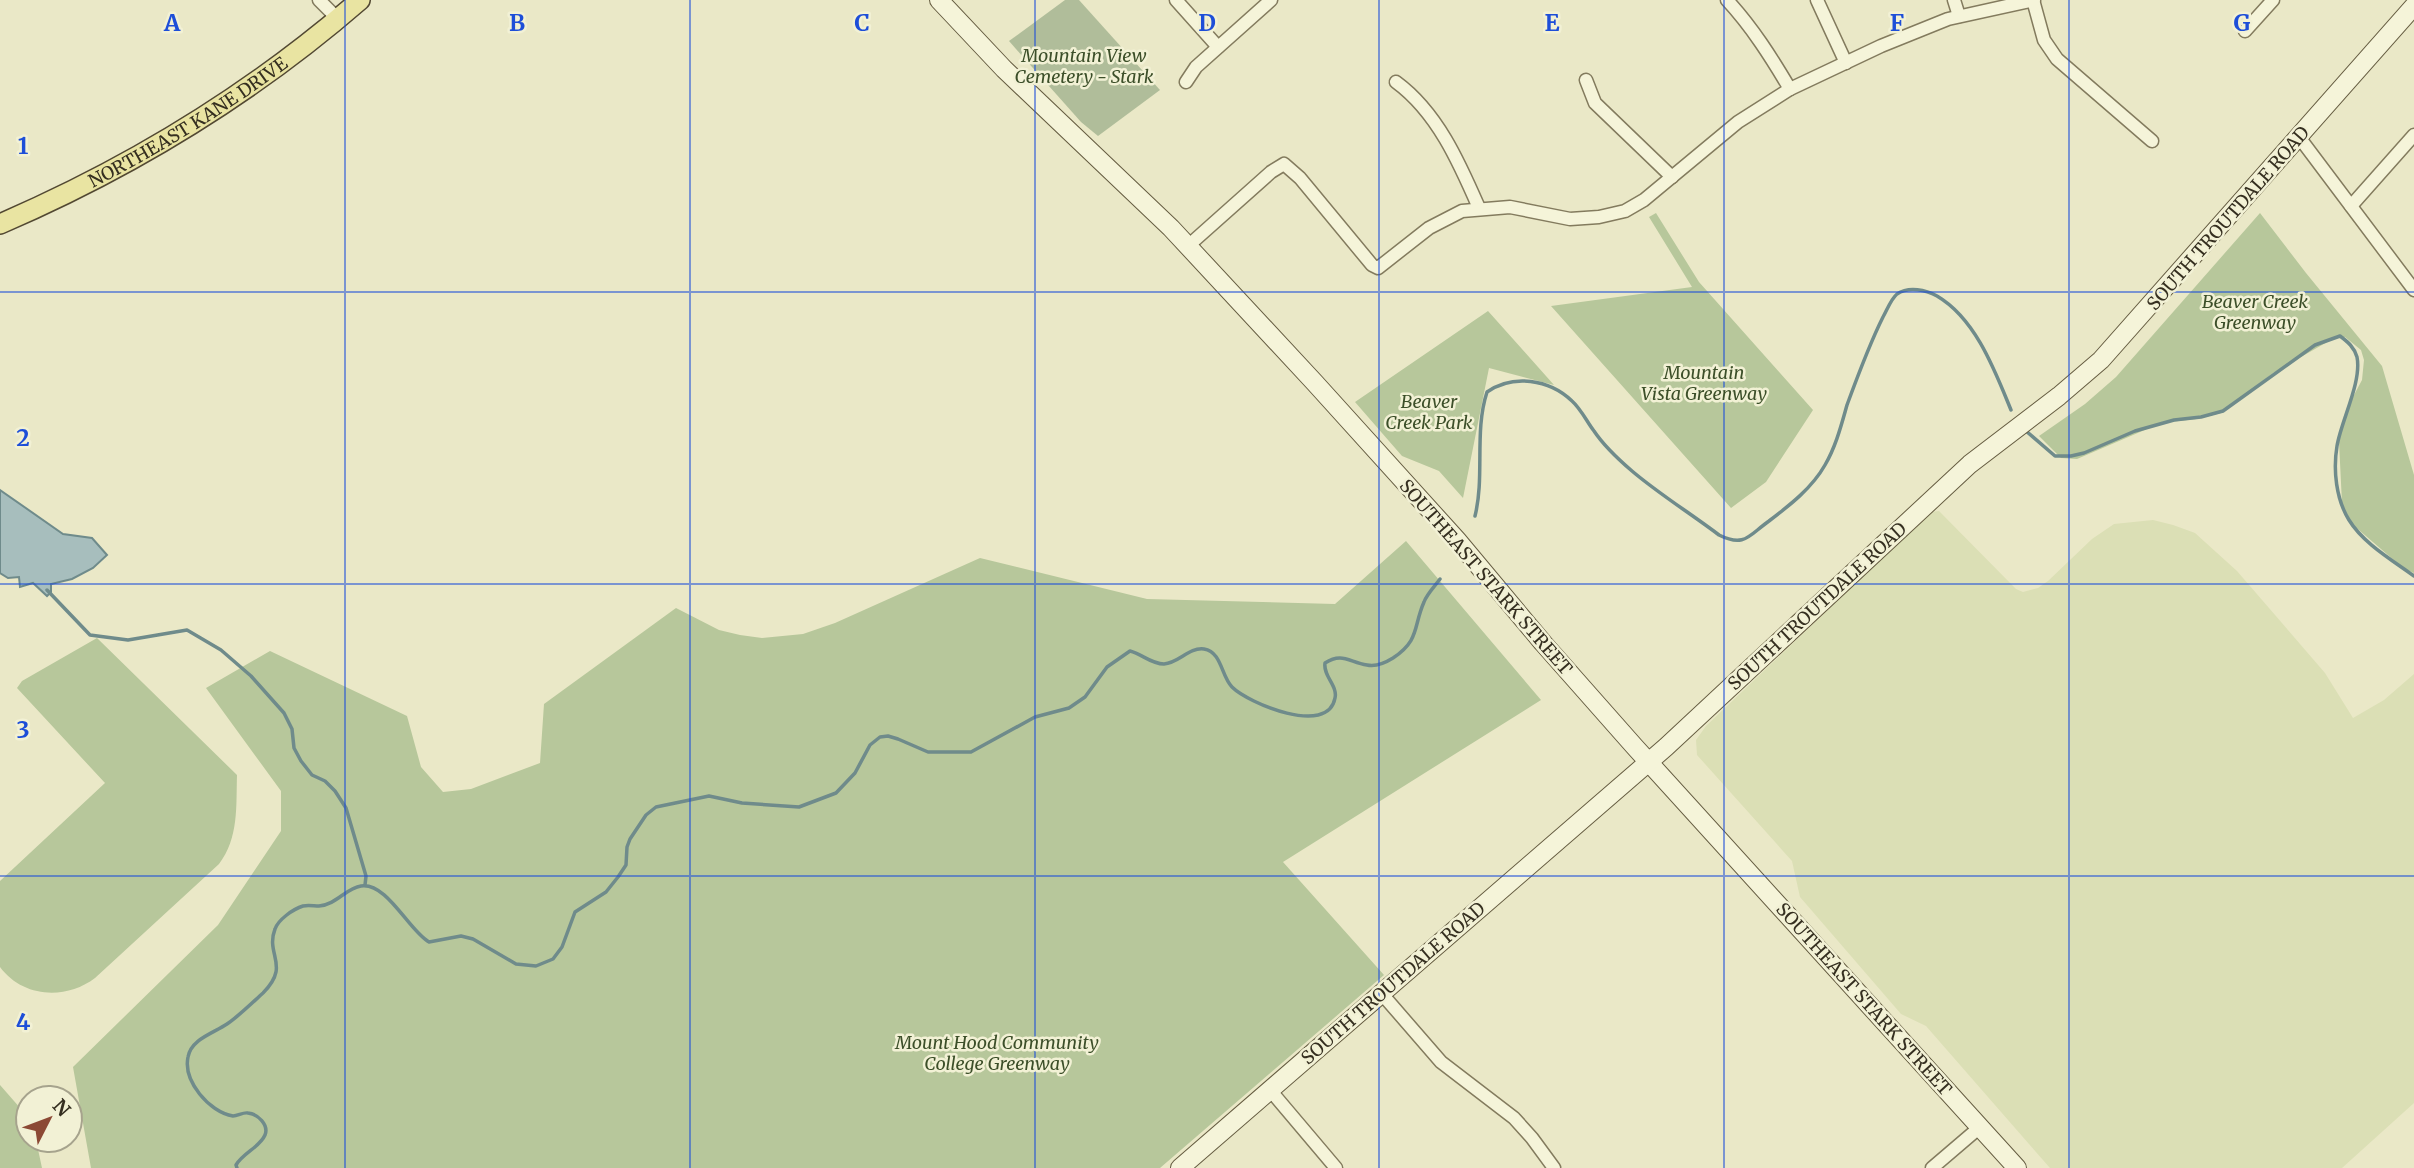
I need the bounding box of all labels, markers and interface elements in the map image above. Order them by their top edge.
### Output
text: A [163,8,181,37]
text: B [509,8,525,37]
text: C [854,8,870,37]
text: D [1198,8,1216,37]
text: E [1544,8,1560,37]
text: F [1890,8,1904,37]
text: G [2234,8,2251,37]
park label: Mountain View Cemetery - Stark [1015,44,1154,88]
street label: NORTHEAST KANE DRIVE [84,51,292,192]
street label: SOUTH TROUTDALE ROAD [2142,121,2314,315]
text: 1 [18,131,29,160]
park label: Beaver Creek Greenway [2202,290,2308,334]
park label: Mountain Vista Greenway [1641,361,1767,405]
park label: Beaver Creek Park [1385,390,1473,434]
text: 2 [16,423,30,452]
street label: SOUTHEAST STARK STREET [1395,474,1578,680]
street label: SOUTH TROUTDALE ROAD [1723,517,1911,695]
text: 3 [16,715,30,744]
street label: SOUTH TROUTDALE ROAD [1296,897,1490,1069]
street label: SOUTHEAST STARK STREET [1771,898,1957,1101]
text: 4 [16,1007,31,1036]
park label: Mount Hood Community College Greenway [894,1031,1099,1075]
north arrow [14,1084,84,1154]
text: N [48,1094,76,1121]

